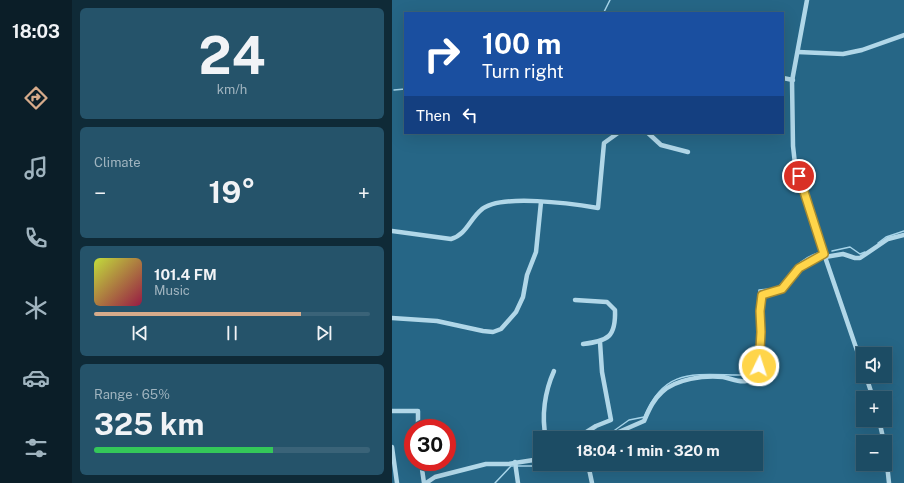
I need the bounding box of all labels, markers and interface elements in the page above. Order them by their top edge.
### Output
text: 18:03 [12,21,60,42]
text: 24 [198,25,266,86]
text: 100 m [482,27,561,60]
icon: right [416,28,468,80]
text: Turn right [482,61,564,82]
text: km/h [217,82,247,97]
icon: directions [22,84,50,112]
icon: left [459,104,481,126]
text: Then [416,107,451,124]
icon: music [22,154,50,182]
text: Climate [94,155,141,170]
pin [782,159,816,193]
icon: arrive [788,165,810,187]
text: 19° [209,174,255,210]
text: − [94,180,106,206]
text: + [358,180,370,206]
icon: phone [22,224,50,252]
text: 101.4 FM [154,266,217,283]
text: Music [154,283,190,298]
icon: climate [22,294,50,322]
icon: previous [129,322,151,344]
icon: pause [221,322,243,344]
icon: next [313,322,335,344]
position arrow [738,345,780,387]
map controls [856,347,892,471]
button: sound [856,347,892,383]
icon: car [22,364,50,392]
text: Range · 65% [94,387,170,402]
button: + [856,391,892,427]
text: 325 km [94,406,204,442]
speed limit sign: 30 [404,419,456,471]
icon: filters [22,434,50,462]
button: − [856,435,892,471]
text: 18:04 · 1 min · 320 m [576,442,720,459]

